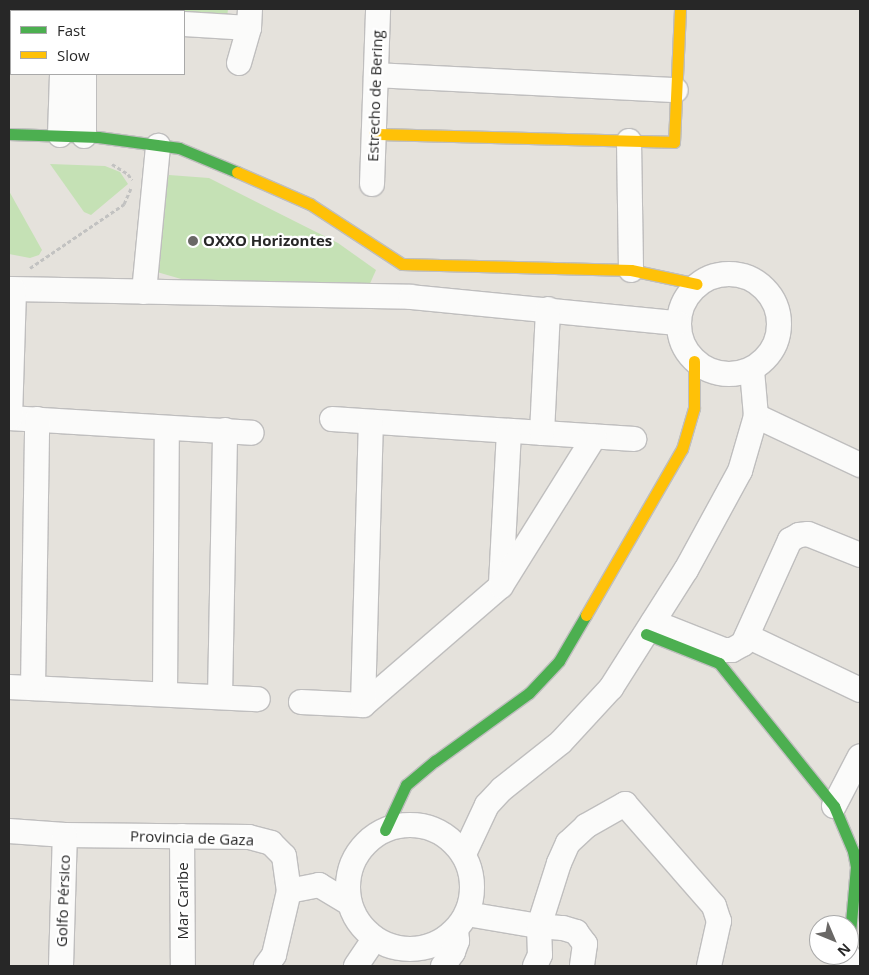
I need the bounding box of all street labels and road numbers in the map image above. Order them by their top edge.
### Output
street label: Estrecho de Bering [364,30,386,162]
street label: Provincia de Gaza [130,827,254,849]
street label: Golfo Pérsico [52,855,74,947]
street label: Mar Caribe [174,862,192,940]

